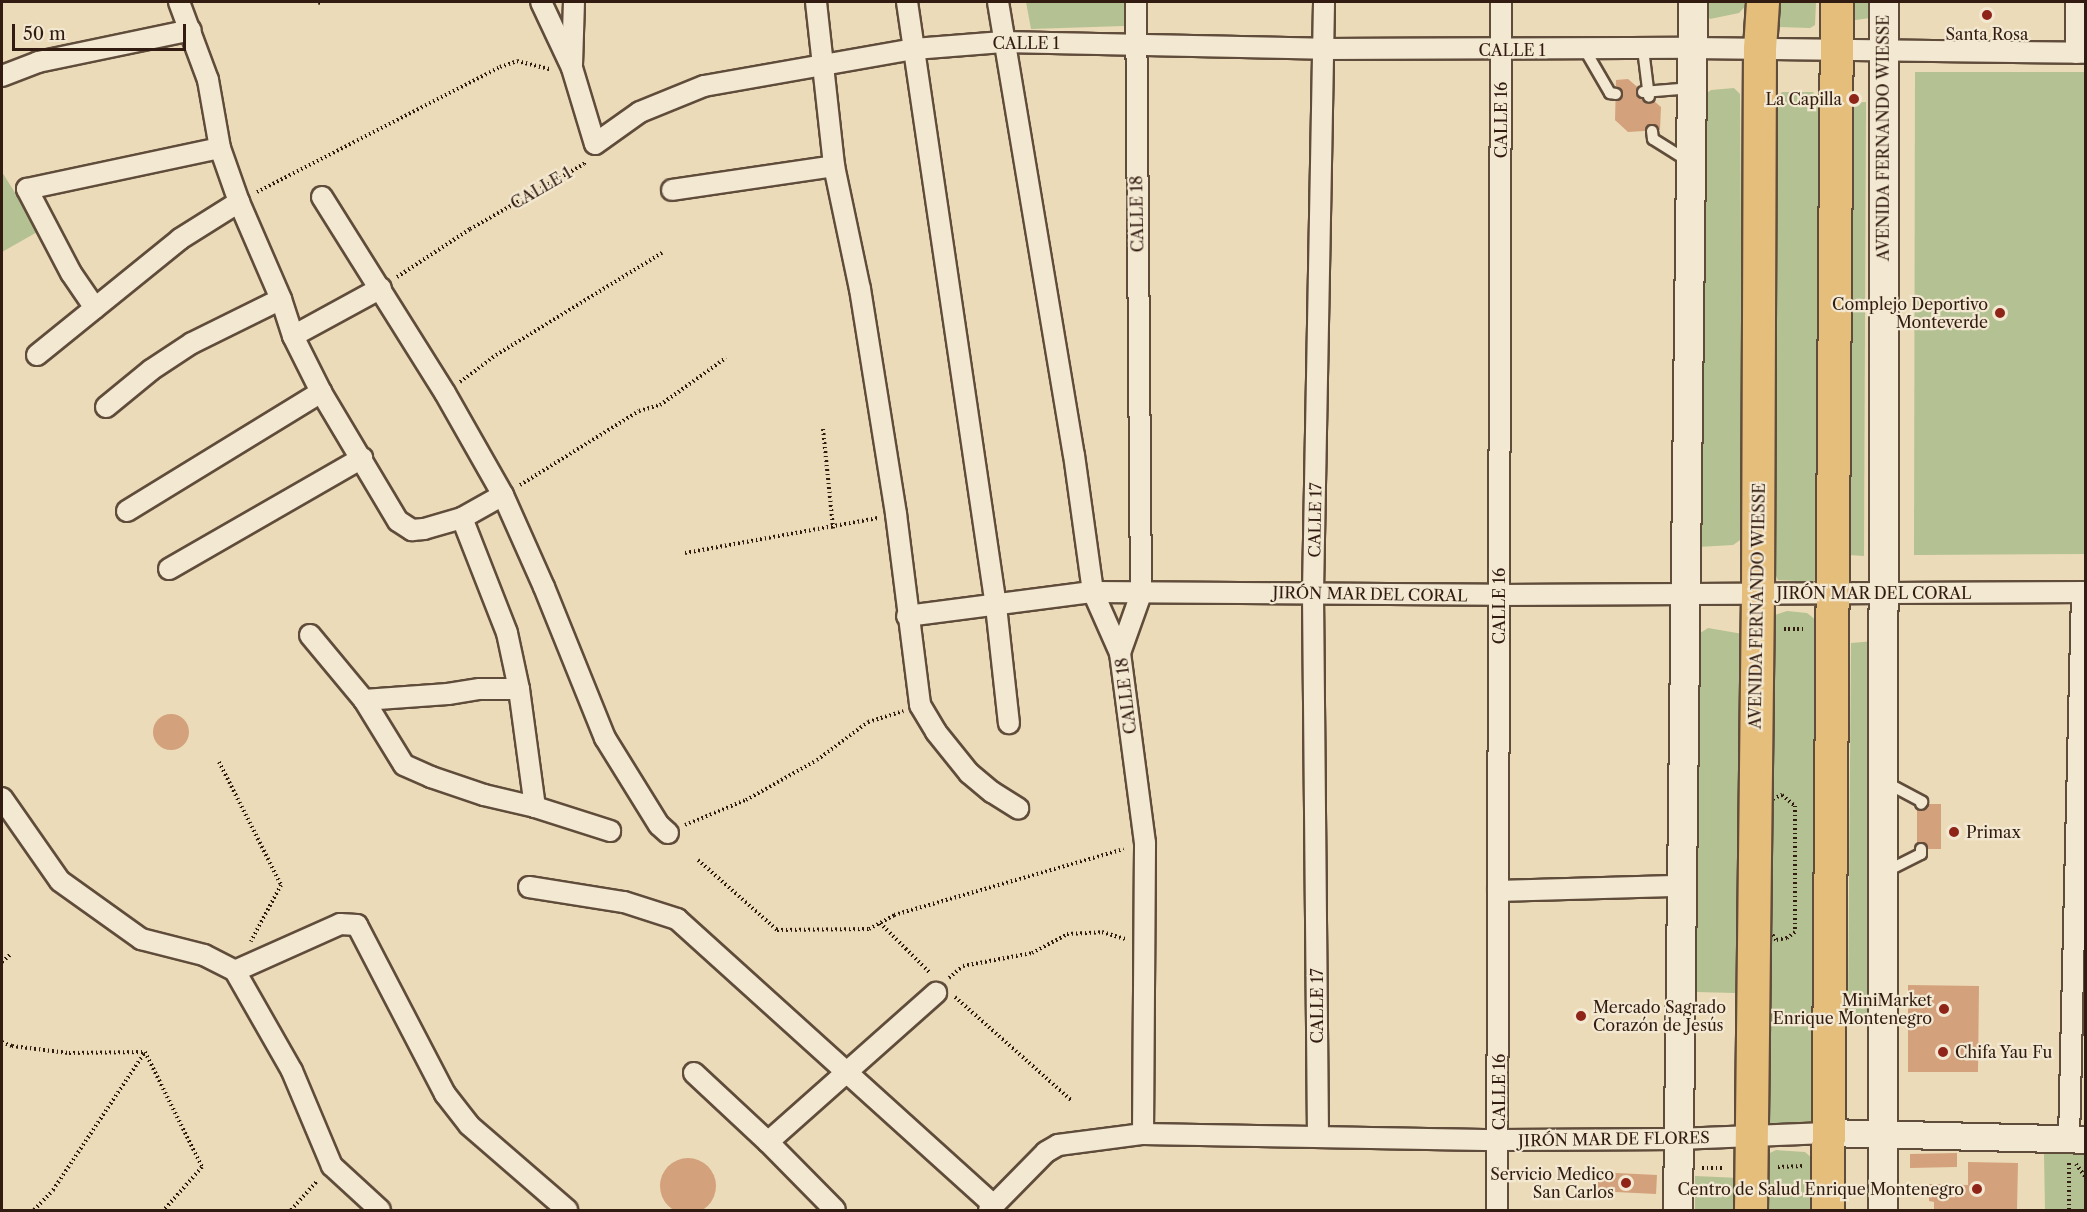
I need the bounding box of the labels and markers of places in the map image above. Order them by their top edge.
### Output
marker: Santa Rosa [1980,8,1994,22]
place label: Santa Rosa [1945,24,2029,44]
place label: La Capilla [1765,89,1842,109]
marker: La Capilla [1847,92,1861,106]
place label: Complejo Deportivo Monteverde [1832,294,1988,332]
marker: Complejo Deportivo Monteverde [1993,306,2007,320]
place label: Primax [1966,822,2021,842]
marker: Primax [1947,825,1961,839]
place label: MiniMarket Enrique Montenegro [1773,990,1932,1028]
place label: Mercado Sagrado Corazón de Jesús [1593,997,1726,1035]
marker: MiniMarket Enrique Montenegro [1937,1002,1951,1016]
marker: Mercado Sagrado Corazón de Jesús [1574,1009,1588,1023]
place label: Chifa Yau Fu [1955,1042,2053,1062]
marker: Chifa Yau Fu [1936,1045,1950,1059]
place label: Servicio Medico San Carlos [1490,1164,1614,1202]
marker: Servicio Medico San Carlos [1619,1176,1633,1190]
place label: Centro de Salud Enrique Montenegro [1678,1179,1964,1199]
marker: Centro de Salud Enrique Montenegro [1968,1180,1986,1198]

